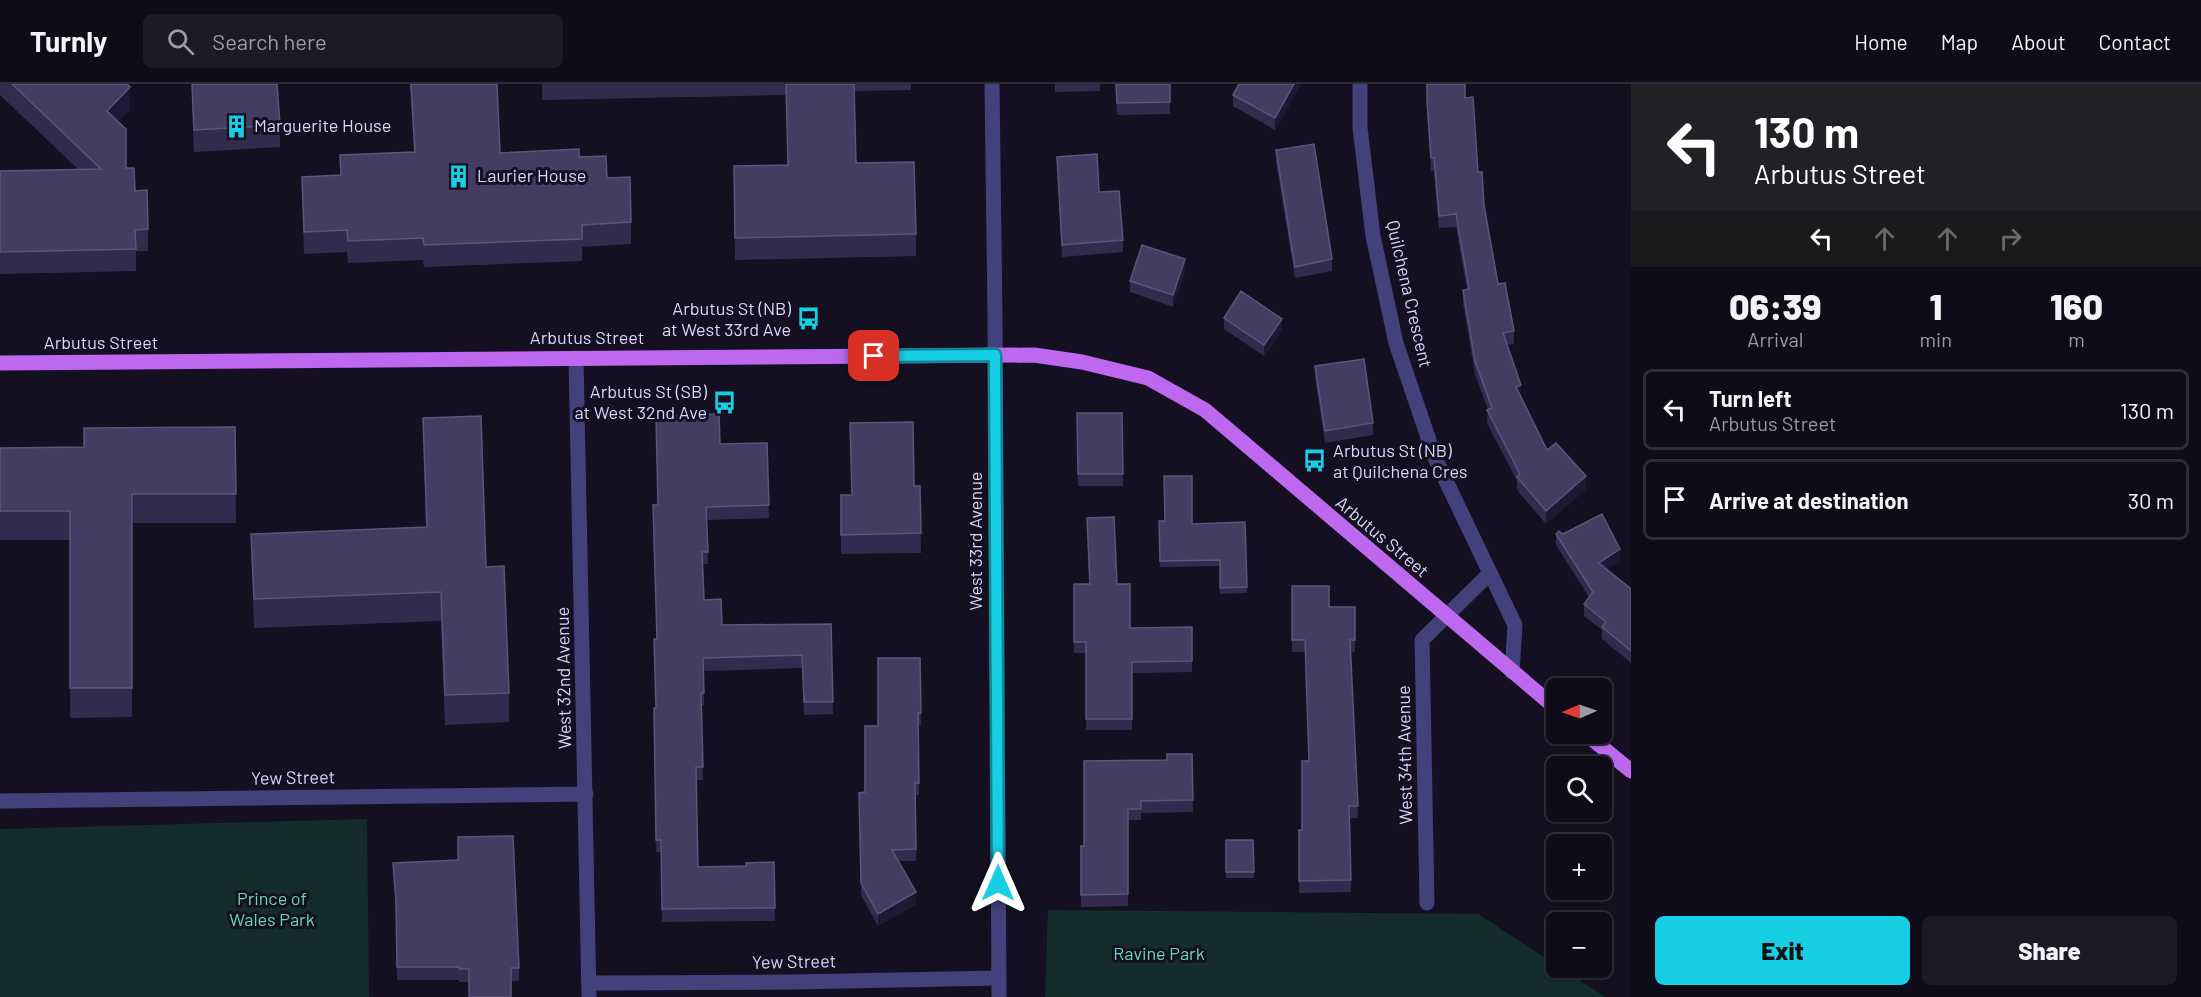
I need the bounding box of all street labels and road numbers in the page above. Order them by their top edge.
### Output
street label: Quilchena Crescent [1382,218,1438,370]
street label: Arbutus Street [530,326,644,348]
street label: Arbutus Street [44,331,158,353]
street label: West 33rd Avenue [964,472,986,610]
street label: Arbutus Street [1332,491,1434,581]
street label: West 32nd Avenue [551,607,575,749]
street label: West 34th Avenue [1392,685,1416,825]
street label: Yew Street [251,765,335,789]
street label: Yew Street [752,949,836,973]

